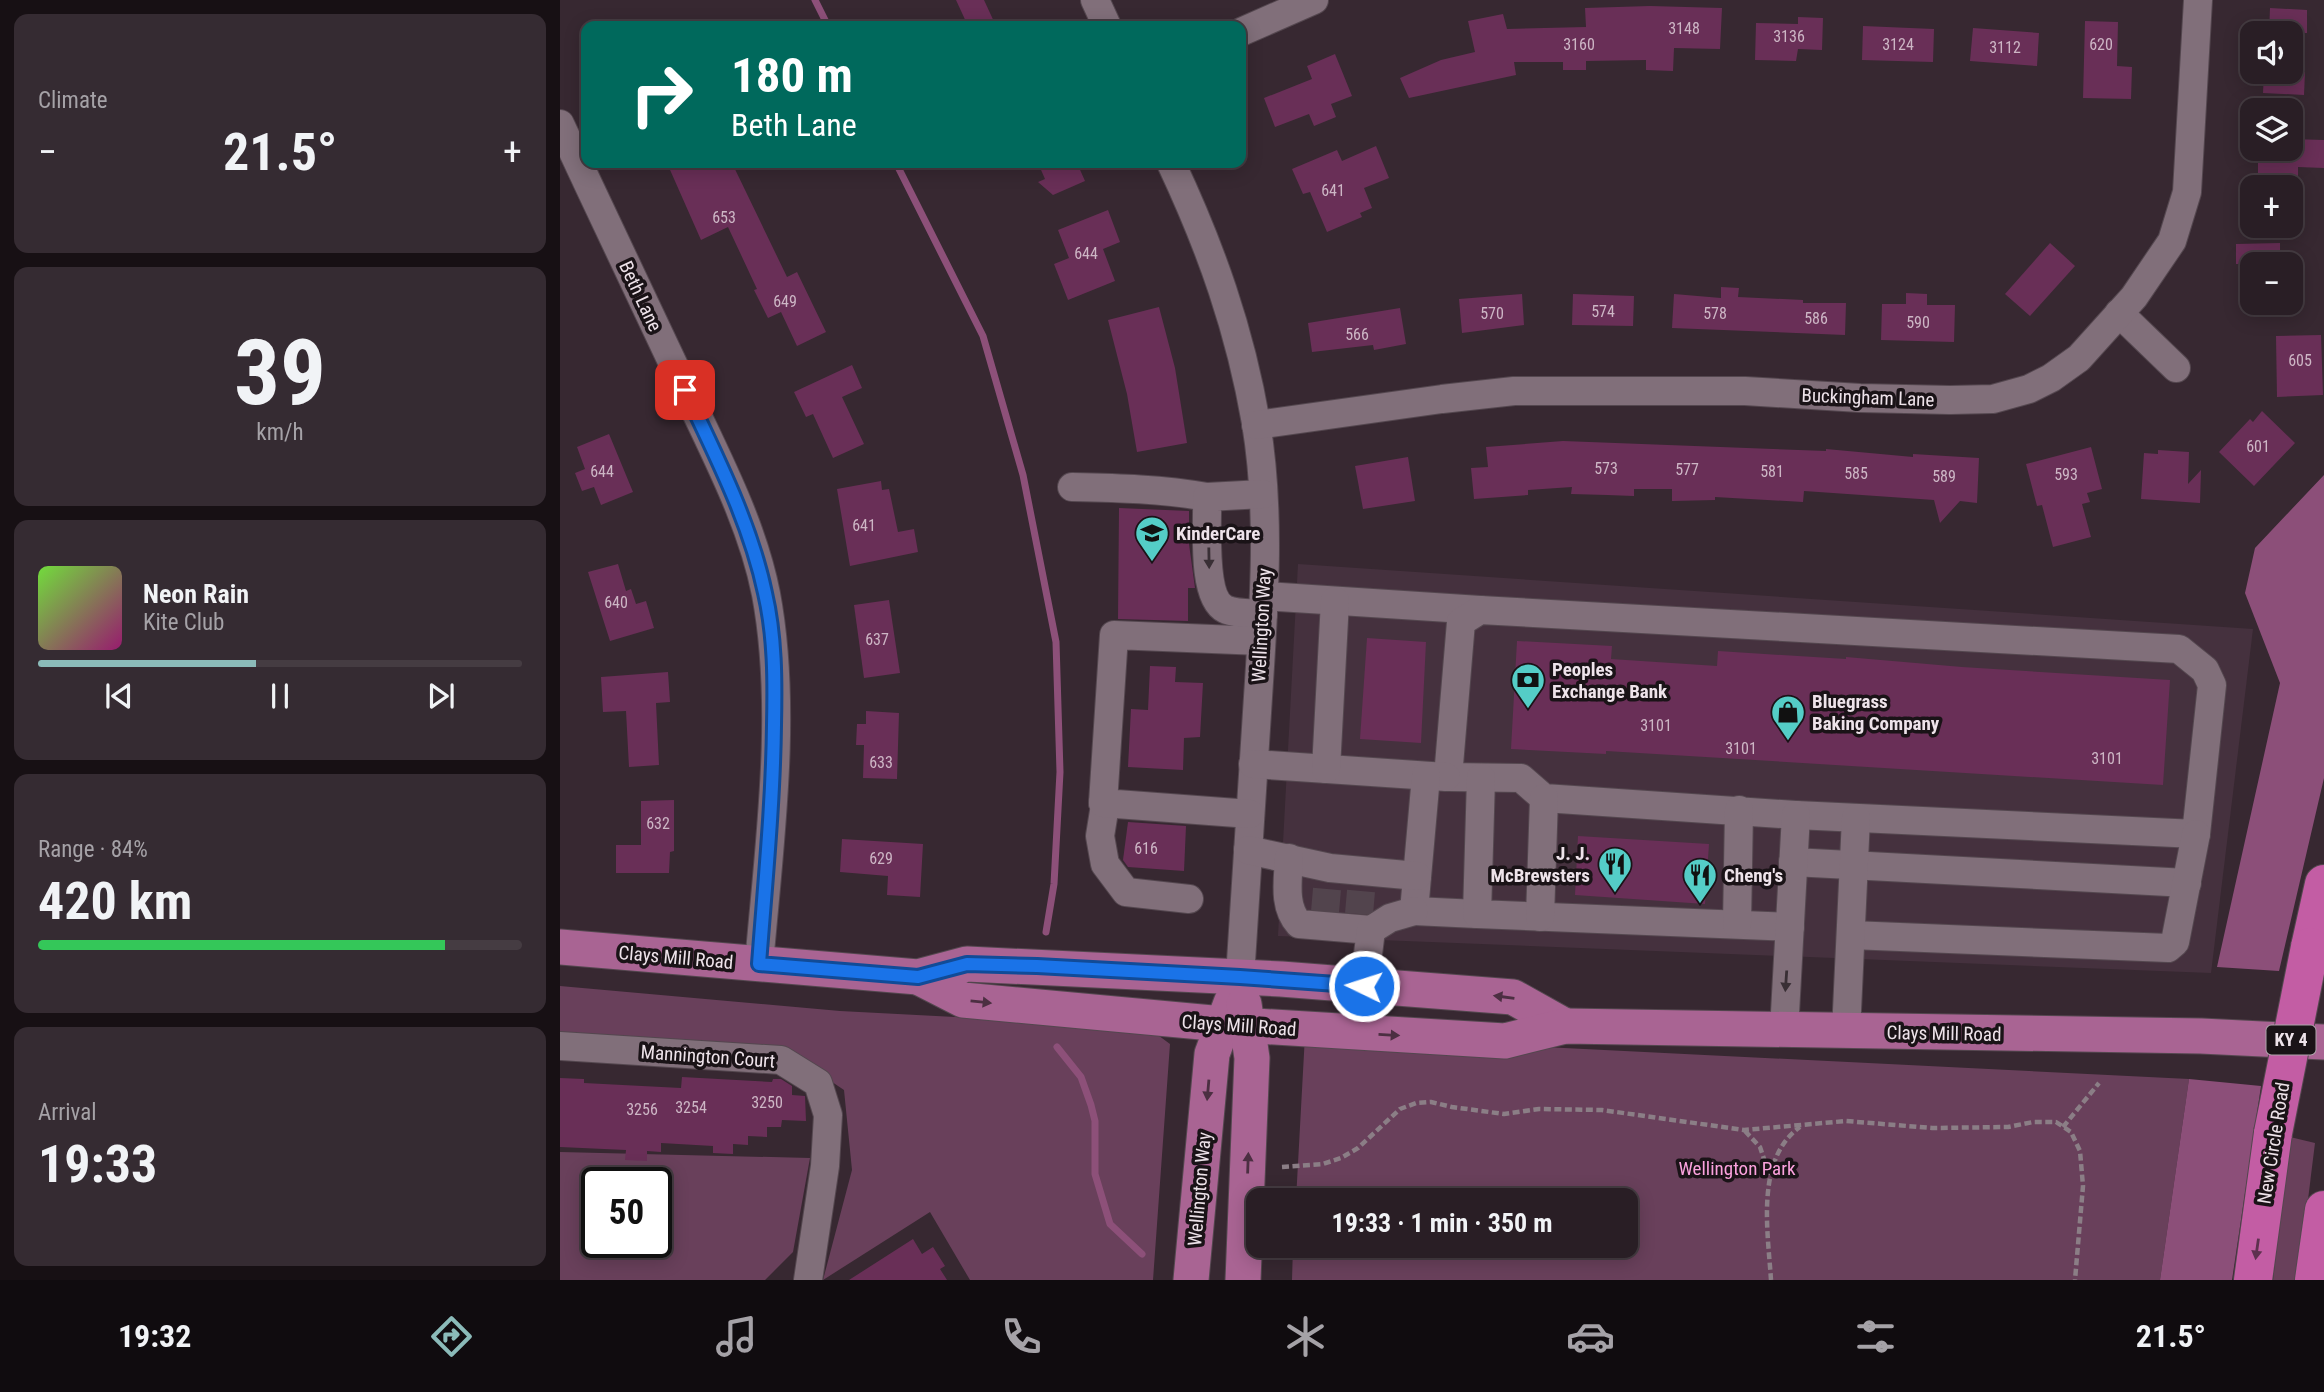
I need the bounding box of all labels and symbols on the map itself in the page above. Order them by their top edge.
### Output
house number: 3148 [1668,19,1700,38]
house number: 3136 [1773,27,1805,46]
house number: 3160 [1563,35,1595,54]
house number: 3124 [1882,35,1914,54]
house number: 620 [2089,35,2113,54]
house number: 3112 [1989,38,2021,57]
house number: 641 [1321,181,1345,200]
house number: 653 [712,208,736,227]
house number: 644 [1074,244,1098,263]
street label: Beth Lane [614,258,667,335]
house number: 649 [773,292,797,311]
house number: 574 [1591,302,1615,321]
house number: 570 [1480,304,1504,323]
house number: 578 [1703,304,1727,323]
house number: 586 [1804,309,1828,328]
house number: 590 [1906,313,1930,332]
house number: 566 [1345,325,1369,344]
house number: 605 [2288,351,2312,370]
pin [655,360,715,420]
street label: Buckingham Lane [1801,384,1935,411]
house number: 601 [2246,437,2270,456]
house number: 573 [1594,459,1618,478]
house number: 577 [1675,460,1699,479]
house number: 644 [590,462,614,481]
house number: 581 [1760,462,1784,481]
house number: 585 [1844,464,1868,483]
house number: 593 [2054,465,2078,484]
house number: 589 [1932,467,1956,486]
school or university icon: KinderCare [1133,514,1171,563]
house number: 641 [852,516,876,535]
place label: KinderCare [1176,522,1260,545]
one-way arrow [1203,548,1214,570]
street label: Wellington Way [1247,567,1276,683]
house number: 640 [604,593,628,612]
house number: 637 [865,630,889,649]
place label: Peoples Exchange Bank [1552,658,1668,703]
bank icon: Peoples Exchange Bank [1509,661,1547,710]
place label: Bluegrass Baking Company [1812,690,1940,735]
shop icon: Bluegrass Baking Company [1769,693,1807,742]
house number: 3101 [1640,716,1672,735]
house number: 3101 [1725,739,1757,758]
house number: 3101 [2091,749,2123,768]
house number: 633 [869,753,893,772]
house number: 632 [646,814,670,833]
house number: 616 [1134,839,1158,858]
place label: J. J. McBrewsters [1490,842,1590,887]
restaurant icon: J. J. McBrewsters [1596,845,1634,894]
house number: 629 [869,849,893,868]
restaurant icon: Cheng's [1681,856,1719,905]
place label: Cheng's [1724,864,1783,887]
street label: Clays Mill Road [618,941,734,974]
position arrow [1327,949,1401,1023]
one-way arrow [1780,971,1791,993]
one-way arrow [1493,992,1515,1003]
one-way arrow [970,996,992,1007]
street label: Clays Mill Road [1181,1010,1297,1041]
street label: Clays Mill Road [1886,1021,2002,1046]
road number: KY 4 [2266,1026,2316,1055]
one-way arrow [1378,1029,1400,1040]
street label: Mannington Court [640,1040,776,1073]
one-way arrow [1203,1080,1214,1102]
street label: New Circle Road [2253,1081,2294,1205]
house number: 3250 [751,1093,783,1112]
house number: 3254 [675,1098,707,1117]
house number: 3256 [626,1100,658,1119]
street label: Wellington Way [1183,1131,1216,1247]
one-way arrow [1242,1152,1254,1174]
park label: Wellington Park [1678,1157,1796,1180]
speed limit sign: 50 [581,1167,672,1258]
one-way arrow [2251,1238,2262,1260]

